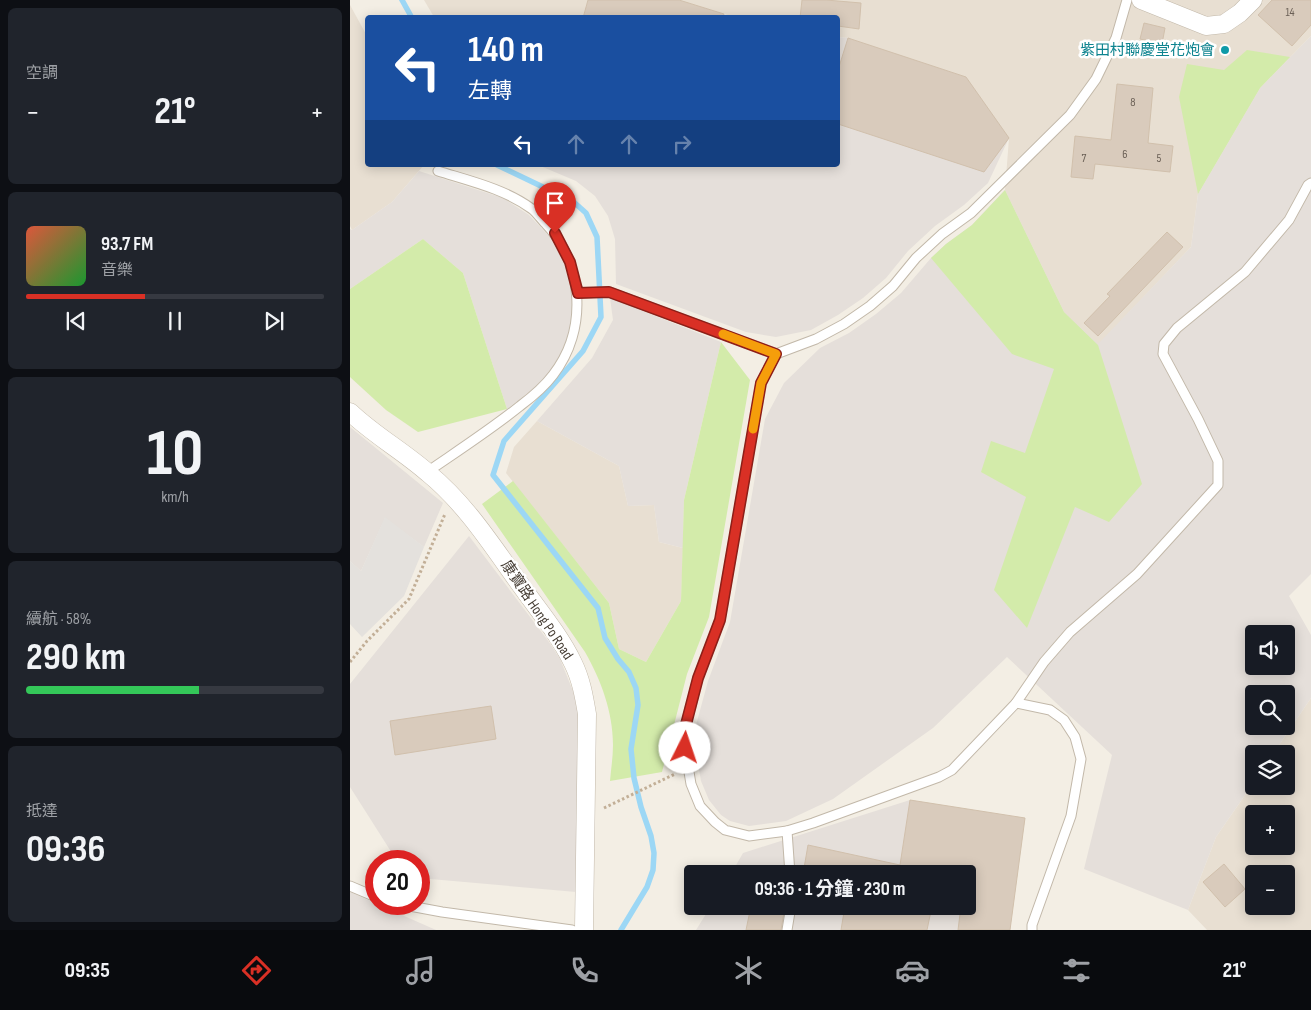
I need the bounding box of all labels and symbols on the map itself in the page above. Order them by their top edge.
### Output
house number: 14 [1285,5,1295,20]
place label: 紫田村聯慶堂花炮會 [1080,41,1215,60]
marker: 紫田村聯慶堂花炮會 [1219,44,1231,56]
house number: 8 [1130,95,1136,110]
house number: 6 [1122,147,1128,162]
house number: 7 [1082,151,1087,166]
house number: 5 [1157,151,1162,166]
pin [534,182,576,233]
street label: 康寶路 Hong Po Road [497,557,577,663]
position arrow [658,721,710,773]
speed limit sign: 20 [365,850,430,915]

